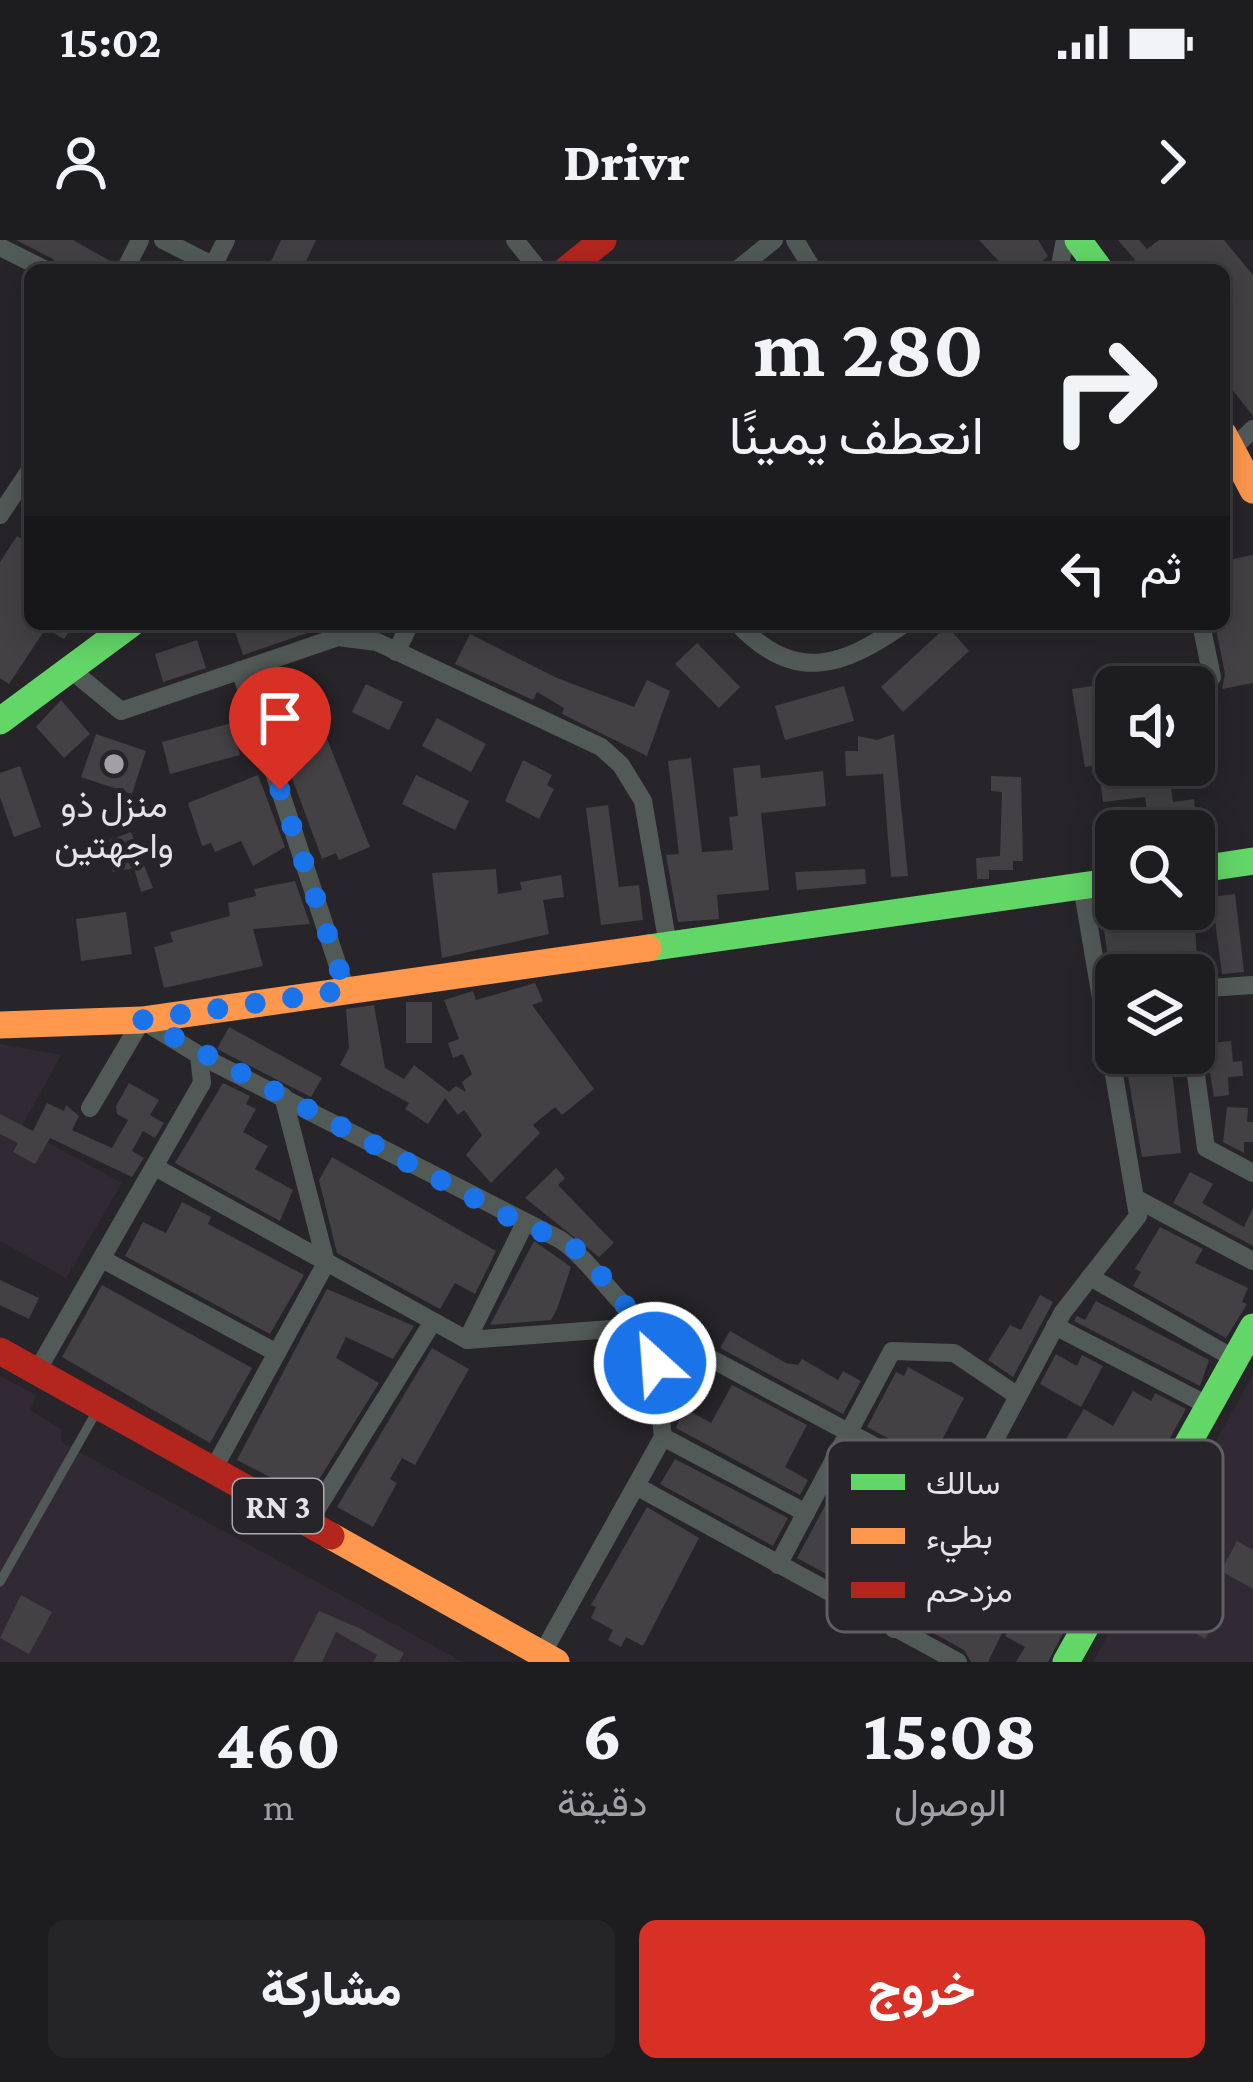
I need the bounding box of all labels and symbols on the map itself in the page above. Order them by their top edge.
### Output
pin [229,667,331,790]
marker: منزل ذو واجهتين [101,751,127,777]
place label: منزل ذو واجهتين [54,785,174,868]
position arrow [592,1300,718,1426]
legend [827,1440,1223,1632]
text: سالك [926,1464,1000,1501]
road number: RN 3 [233,1479,323,1533]
text: بطيء [926,1518,993,1563]
text: مزدحم [926,1572,1013,1612]

